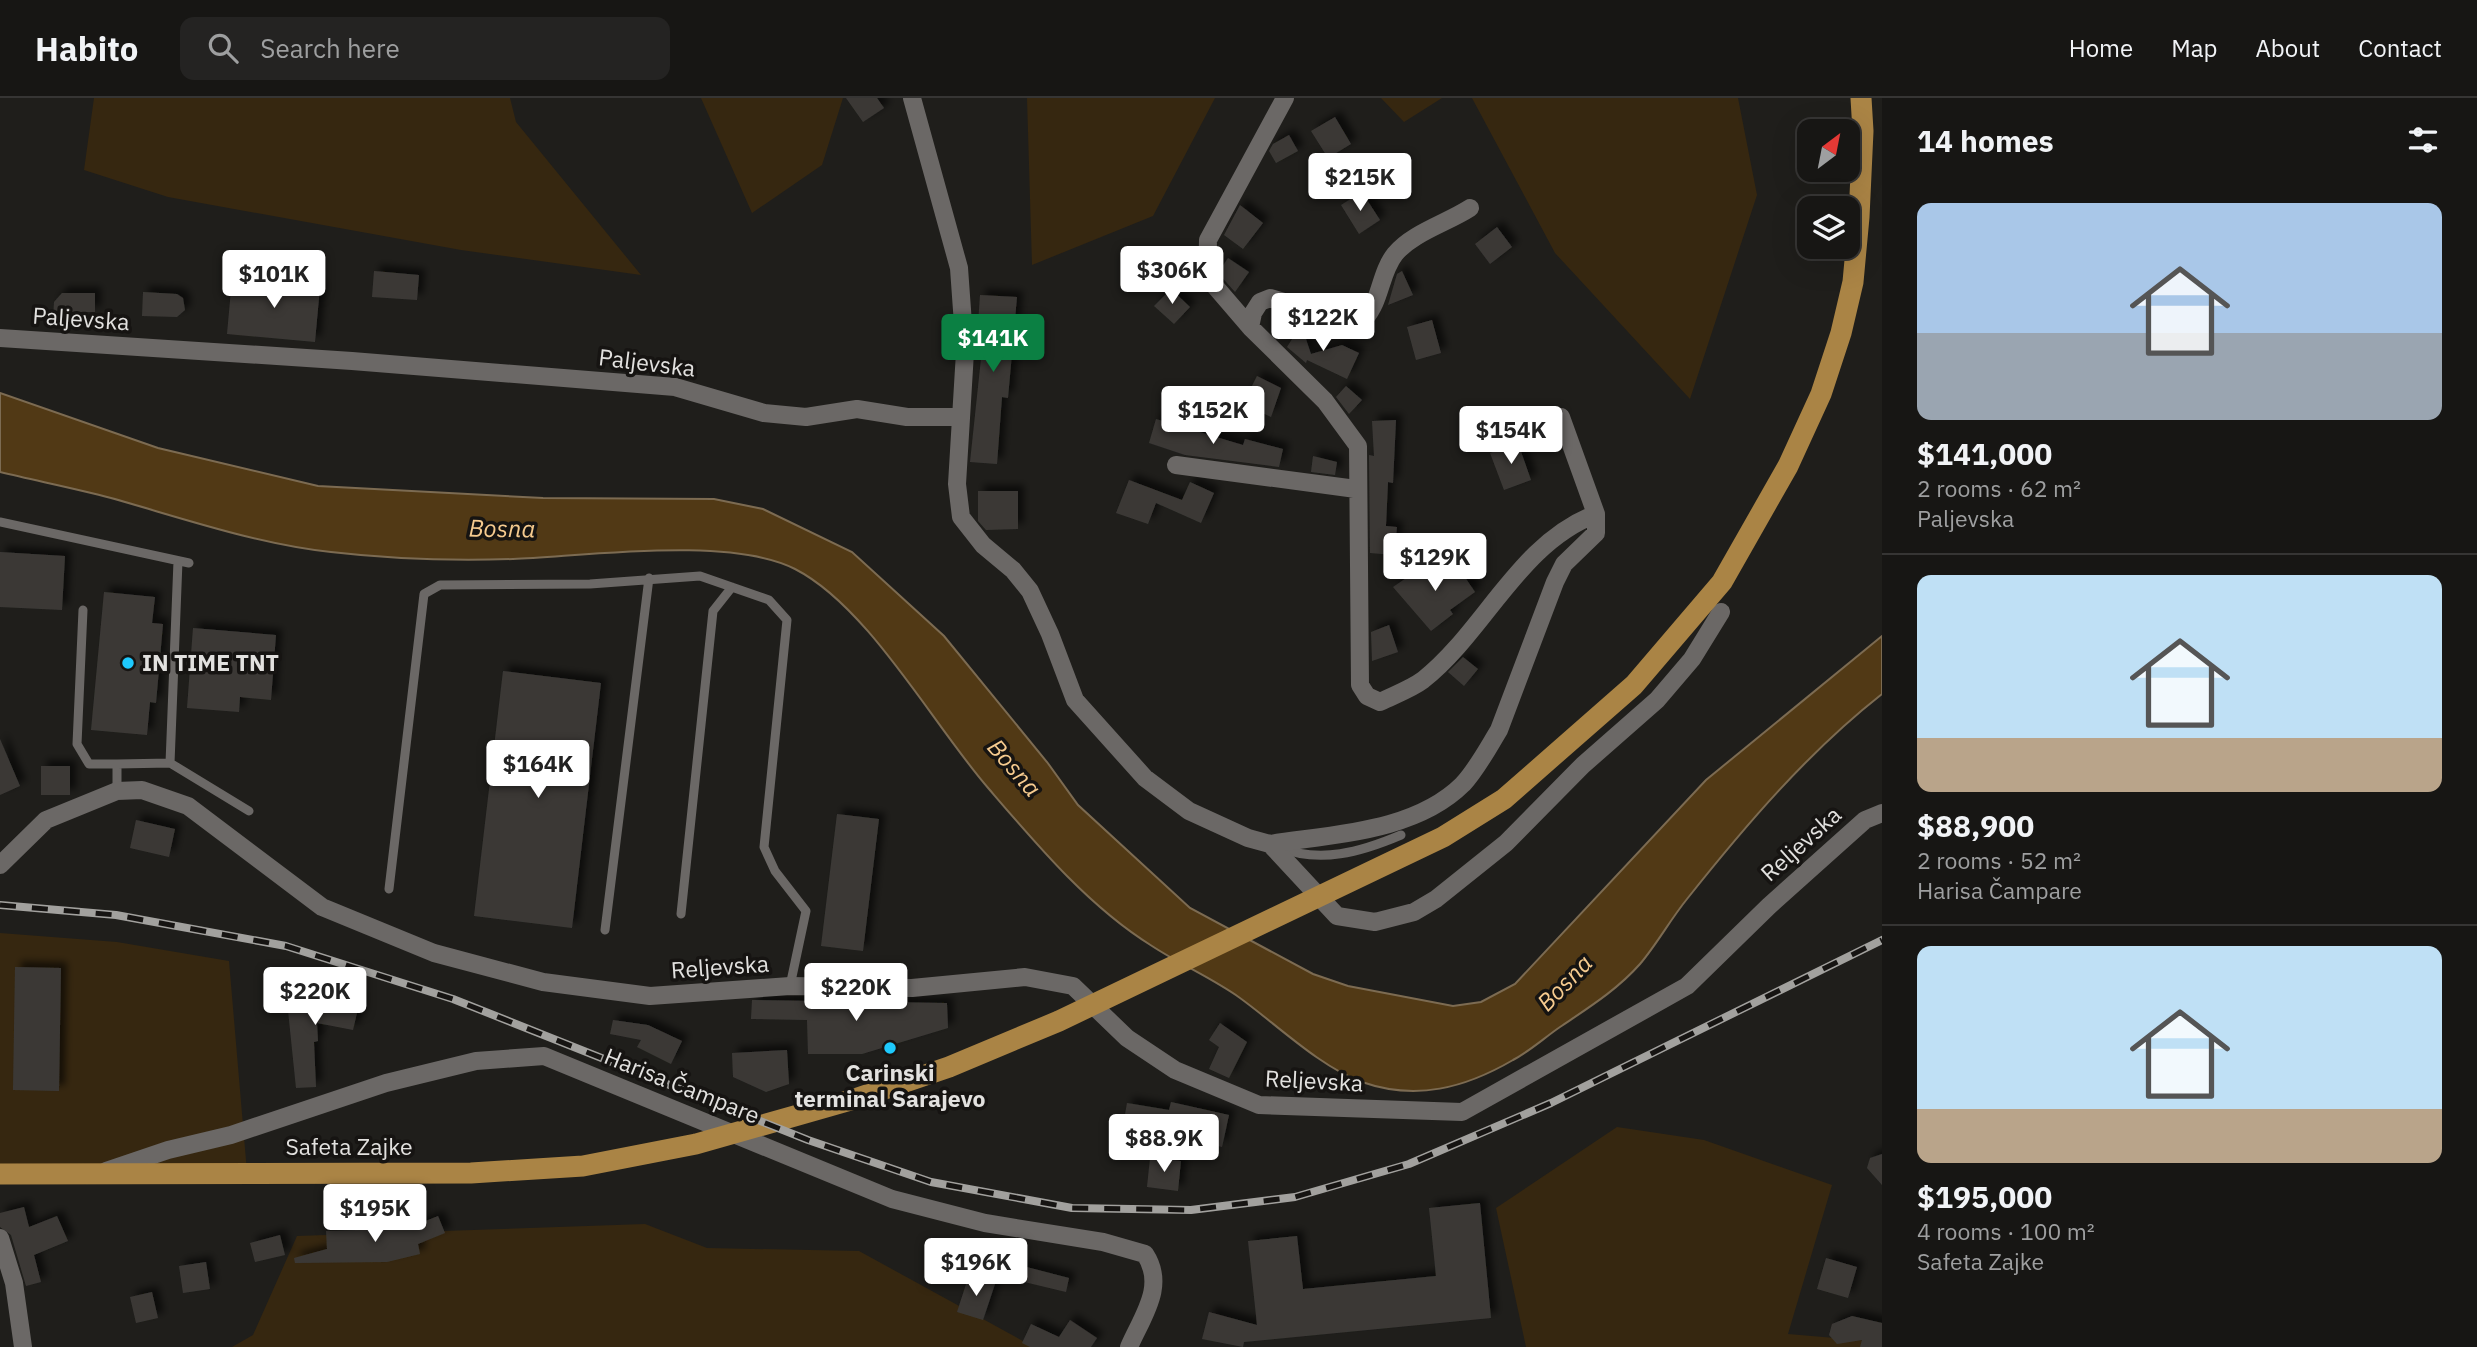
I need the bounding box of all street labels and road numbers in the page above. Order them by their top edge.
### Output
street label: Paljevska [32,300,131,336]
street label: Paljevska [597,341,697,383]
street label: Reljevska [1754,799,1847,887]
street label: Reljevska [670,948,770,984]
street label: Harisa Čampare [600,1040,764,1130]
street label: Reljevska [1264,1062,1364,1098]
street label: Safeta Zajke [285,1131,413,1161]

